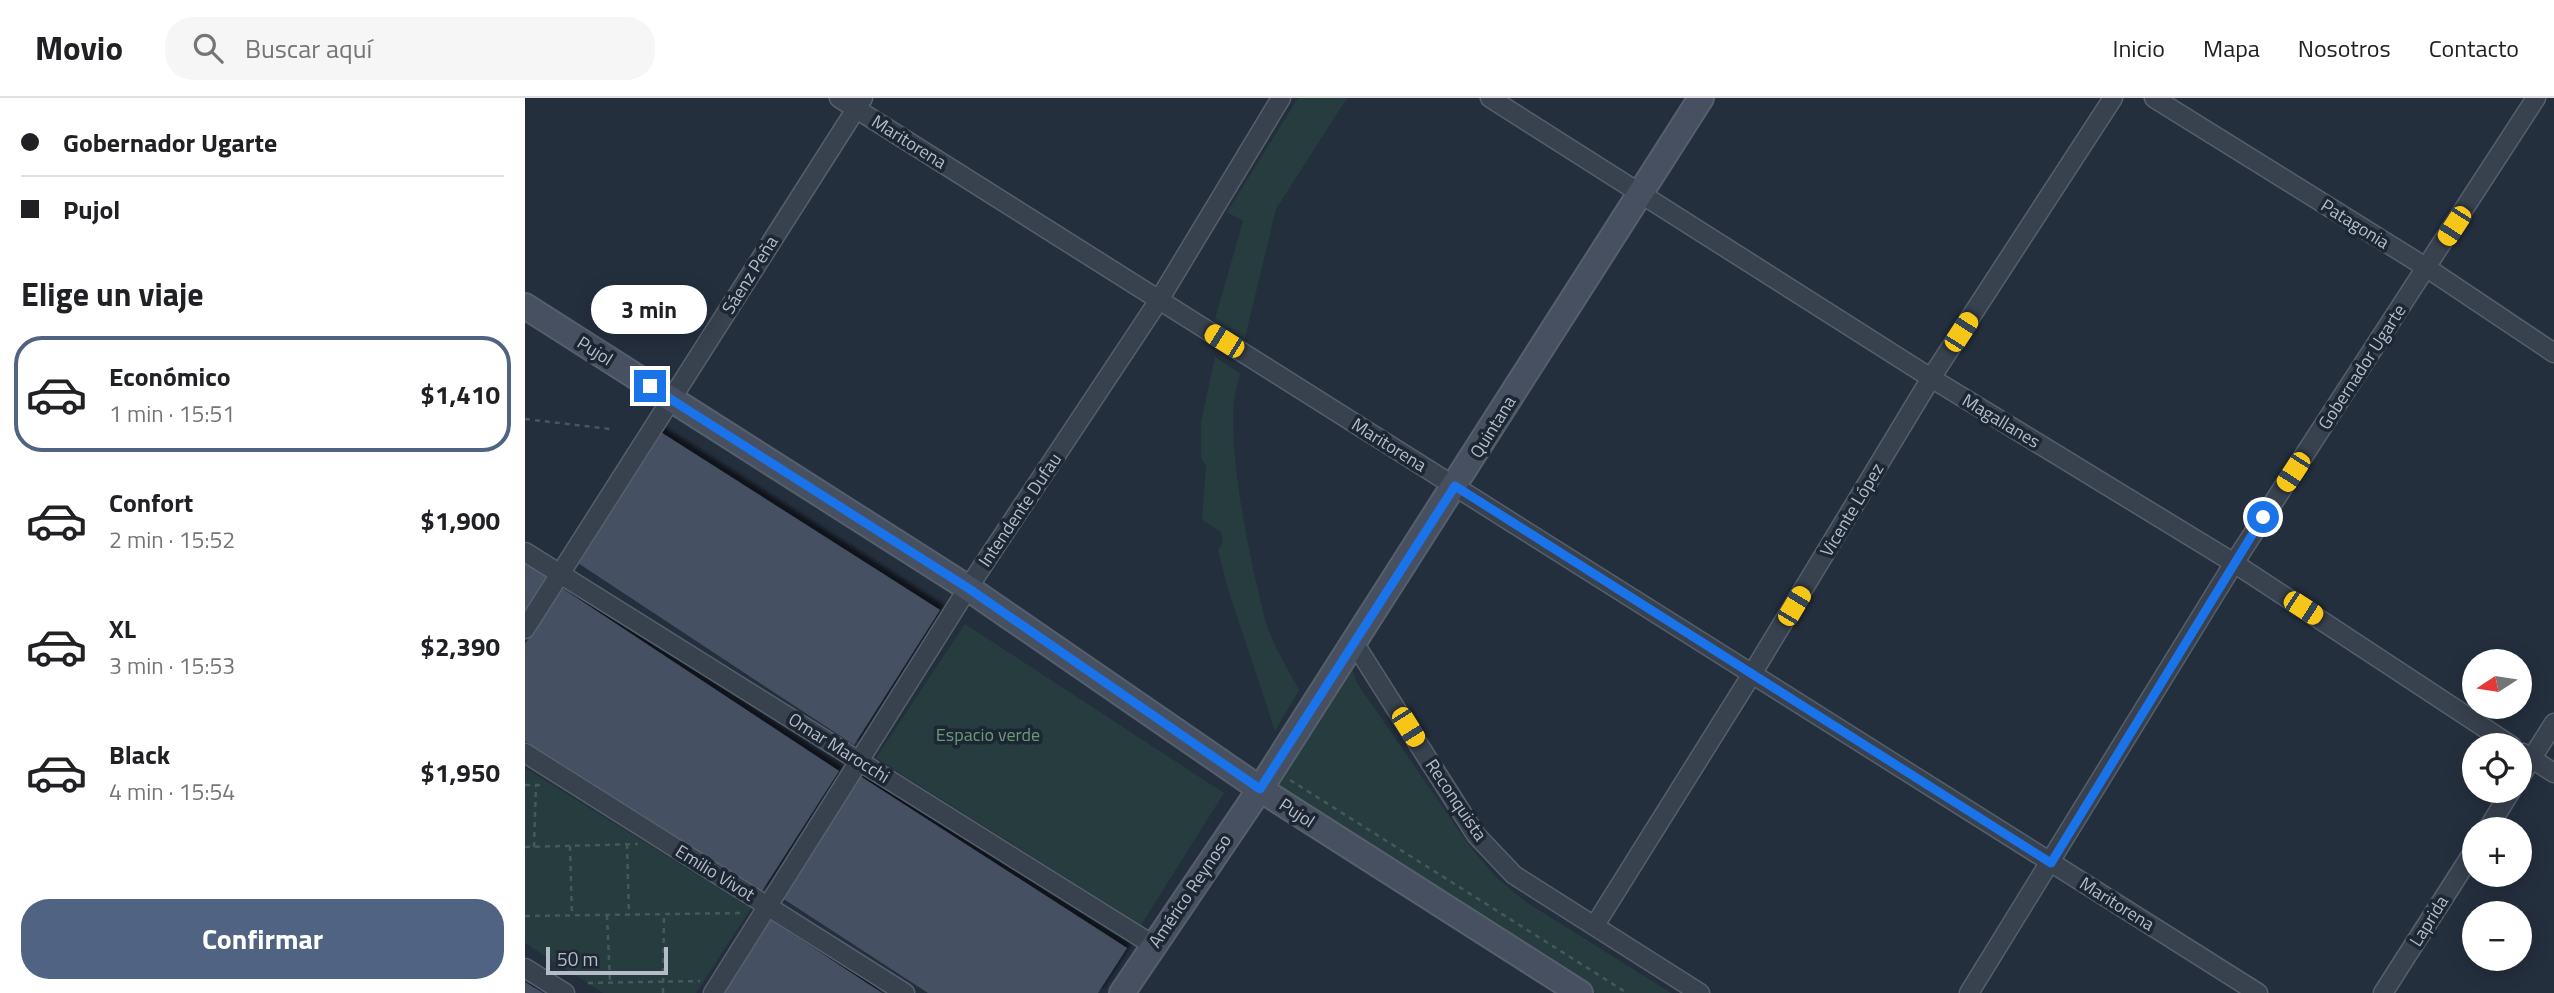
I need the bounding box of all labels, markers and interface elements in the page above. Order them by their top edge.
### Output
search box [165,17,655,80]
text: Movio [35,23,123,73]
icon: search [189,29,227,67]
text: Buscar aquí [245,29,372,68]
text: Inicio [2113,30,2165,66]
text: Mapa [2203,30,2260,66]
text: Nosotros [2298,30,2391,66]
text: Contacto [2429,30,2519,66]
street label: Maritorena [867,108,952,175]
text: Gobernador Ugarte [63,123,277,162]
text: Pujol [63,190,120,229]
street label: Patagonia [2316,192,2395,255]
car [2434,203,2475,249]
street label: Sáenz Peña [715,230,784,319]
text: Elige un viaje [21,270,204,318]
callout: 3 min [592,285,708,334]
text: 3 min [621,292,677,327]
street label: Gobernador Ugarte [2311,299,2412,435]
car [1941,309,1982,355]
car [1201,321,1248,361]
street label: Pujol [572,329,618,372]
text: Económico [109,357,231,396]
icon: car [25,363,88,426]
route end [634,370,666,402]
text: $1,410 [420,375,500,414]
street label: Magallanes [1957,387,2045,455]
street label: Quintana [1463,390,1522,463]
text: 1 min · 15:51 [109,396,235,431]
street label: Maritorena [1347,411,1432,478]
street label: Intendente Dufau [971,447,1068,572]
car [2273,449,2314,495]
street label: Vicente López [1813,458,1890,562]
text: Confort [109,483,193,522]
icon: car [25,489,88,552]
text: $1,900 [420,501,500,540]
route start [2247,501,2279,533]
text: 2 min · 15:52 [109,522,235,557]
car [1775,583,1814,629]
car [2280,588,2327,628]
text: XL [109,609,136,648]
icon: car [25,615,88,678]
text: $2,390 [420,627,500,666]
text: 3 min · 15:53 [109,648,235,683]
north arrow [2462,649,2532,719]
map controls [2462,649,2532,971]
car [1388,704,1429,750]
street label: Omar Marocchi [783,706,895,790]
park label: Espacio verde [936,721,1040,748]
button: locate [2462,733,2532,803]
text: Black [109,735,170,774]
icon: car [25,741,88,804]
text: $1,950 [420,753,500,792]
street label: Reconquista [1419,753,1494,846]
text: 4 min · 15:54 [109,774,235,809]
street label: Pujol [1274,791,1320,834]
button: + [2462,817,2532,887]
street label: Américo Reynoso [1142,829,1238,953]
street label: Emilio Vivot [670,838,761,908]
street label: Maritorena [2075,870,2160,937]
street label: Laprida [2402,890,2455,952]
button: Confirmar [21,899,504,979]
button: − [2462,901,2532,971]
scale bar [546,944,669,976]
text: 50 m [557,944,598,973]

